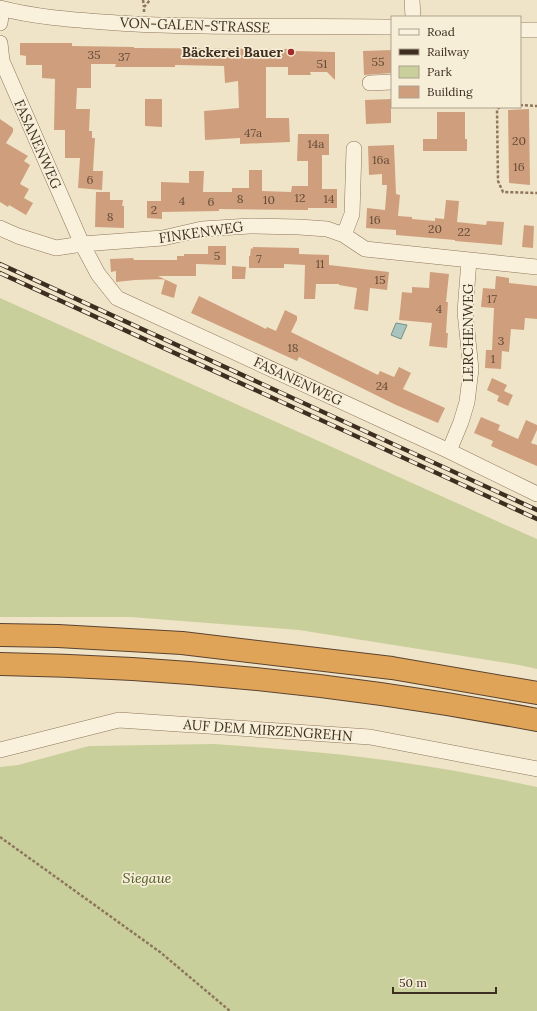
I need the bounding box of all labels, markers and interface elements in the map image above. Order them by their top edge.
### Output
street label: VON-GALEN-STRASSE [119,13,271,37]
legend [391,16,521,108]
text: Road [427,24,455,39]
place label: Bäckerei Bauer [182,43,283,61]
text: Railway [427,44,470,59]
house number: 35 [87,47,101,62]
marker: Bäckerei Bauer [286,47,296,57]
house number: 37 [118,49,130,64]
house number: 55 [371,54,385,69]
house number: 51 [317,56,327,71]
text: Park [427,64,453,79]
text: Building [427,84,473,99]
street label: FASANENWEG [10,97,66,192]
house number: 47a [244,125,262,140]
house number: 20 [512,133,526,148]
house number: 14a [307,136,325,151]
house number: 16a [372,152,390,167]
house number: 16 [513,159,525,174]
house number: 6 [87,172,94,187]
house number: 12 [295,190,305,205]
house number: 8 [237,191,244,206]
house number: 14 [324,191,335,206]
house number: 10 [263,192,275,207]
house number: 4 [179,193,186,208]
house number: 6 [208,194,215,209]
house number: 2 [151,202,157,217]
house number: 8 [107,209,114,224]
house number: 16 [369,212,381,227]
street label: FINKENWEG [158,217,245,247]
house number: 20 [428,221,442,236]
house number: 22 [458,224,470,239]
house number: 5 [214,248,220,263]
house number: 7 [256,251,262,266]
house number: 11 [316,256,324,271]
house number: 15 [375,272,385,287]
street label: LERCHENWEG [459,283,477,382]
house number: 17 [487,291,497,306]
house number: 4 [436,301,443,316]
house number: 3 [498,333,505,348]
house number: 18 [287,340,299,355]
house number: 1 [491,351,495,366]
street label: FASANENWEG [251,353,346,410]
house number: 24 [376,378,389,393]
street label: AUF DEM MIRZENGREHN [182,715,354,745]
park label: Siegaue [122,869,172,887]
scale bar [393,969,496,995]
text: 50 m [399,975,427,990]

